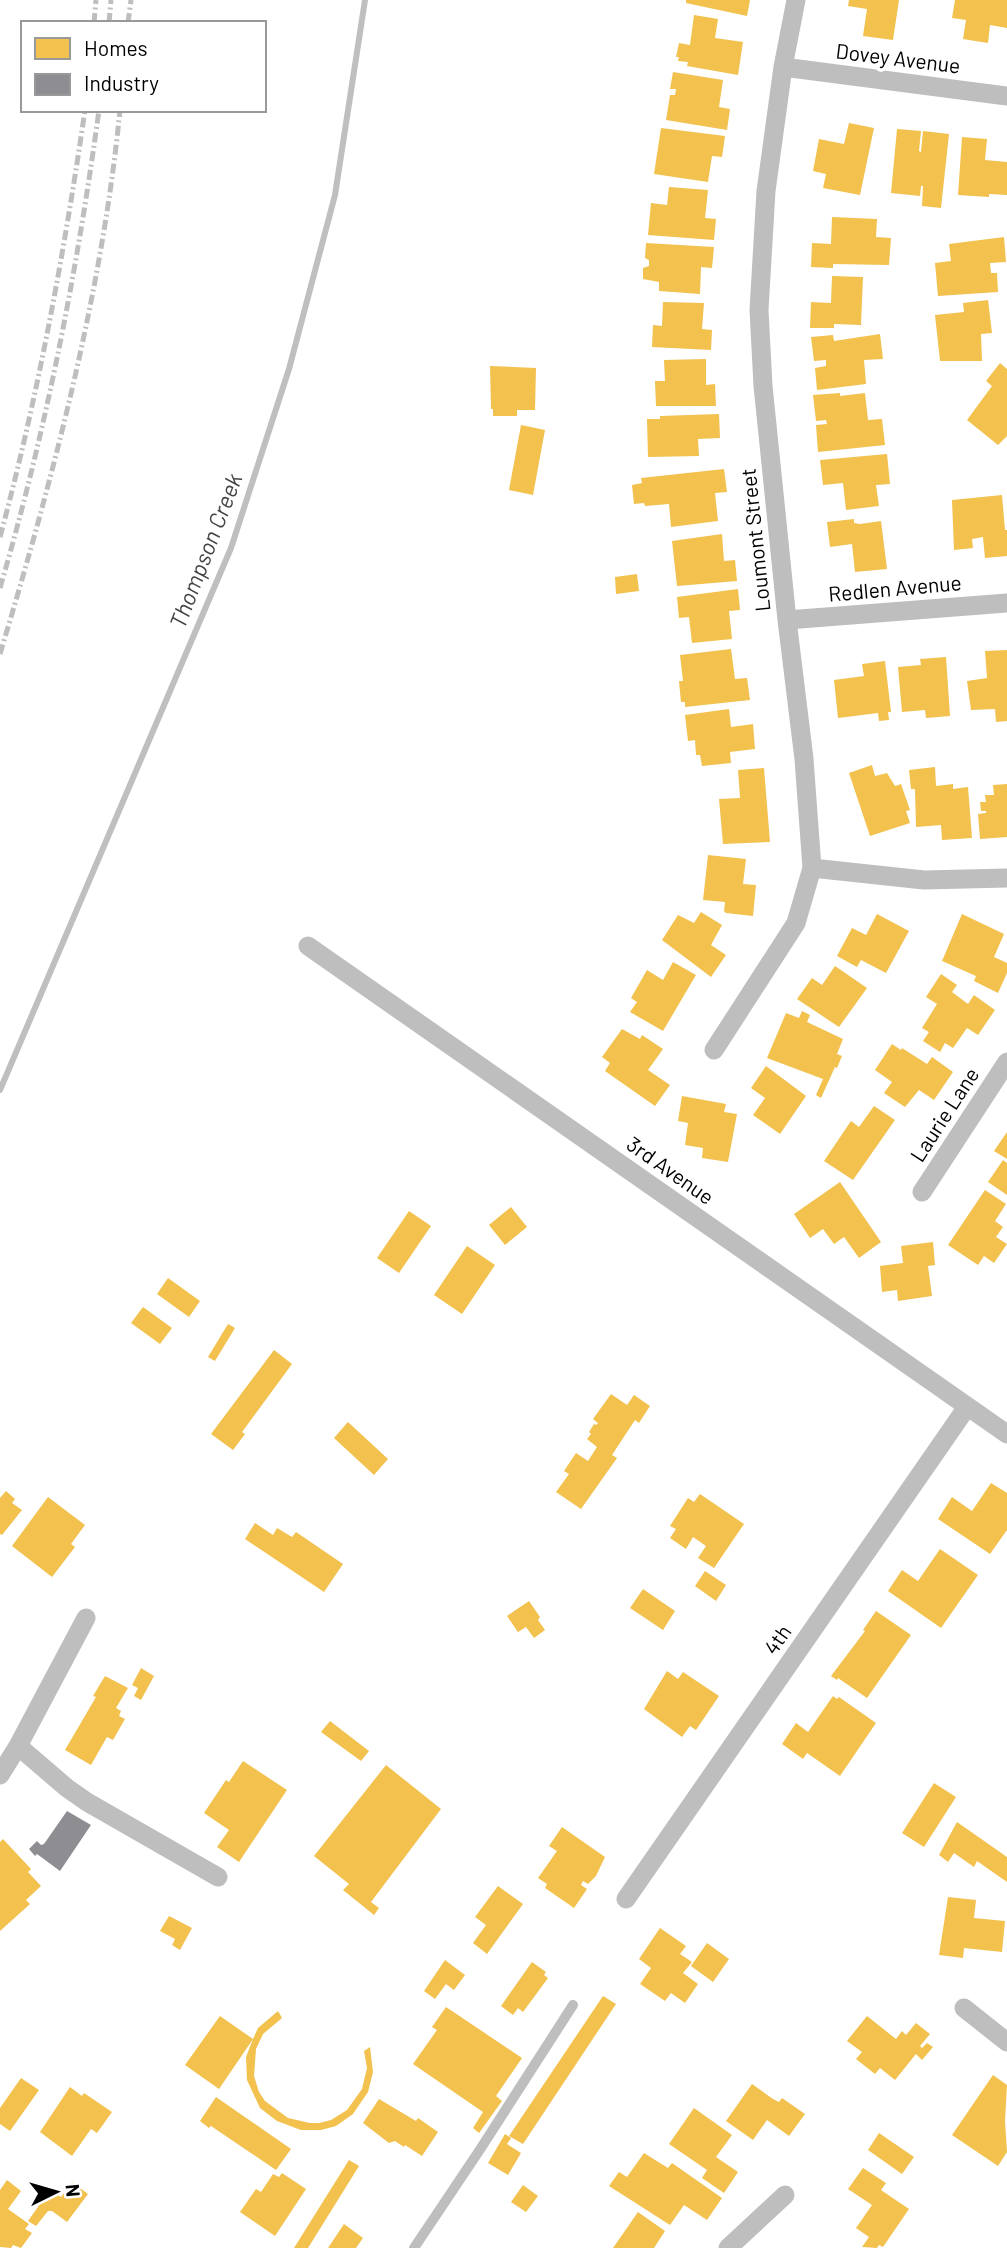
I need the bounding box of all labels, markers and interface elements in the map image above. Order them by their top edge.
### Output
legend [21,21,266,112]
text: Homes [84,35,148,60]
street label: Dovey Avenue [835,37,962,78]
text: Industry [84,70,159,95]
street label: Loumont Street [735,467,774,613]
water label: Thompson Creek [163,469,247,632]
street label: Redlen Avenue [827,569,963,606]
street label: Laurie Lane [904,1062,983,1166]
street label: 3rd Avenue [622,1131,719,1209]
street label: 4th [758,1619,796,1659]
north arrow [21,2157,91,2227]
text: N [61,2183,85,2198]

